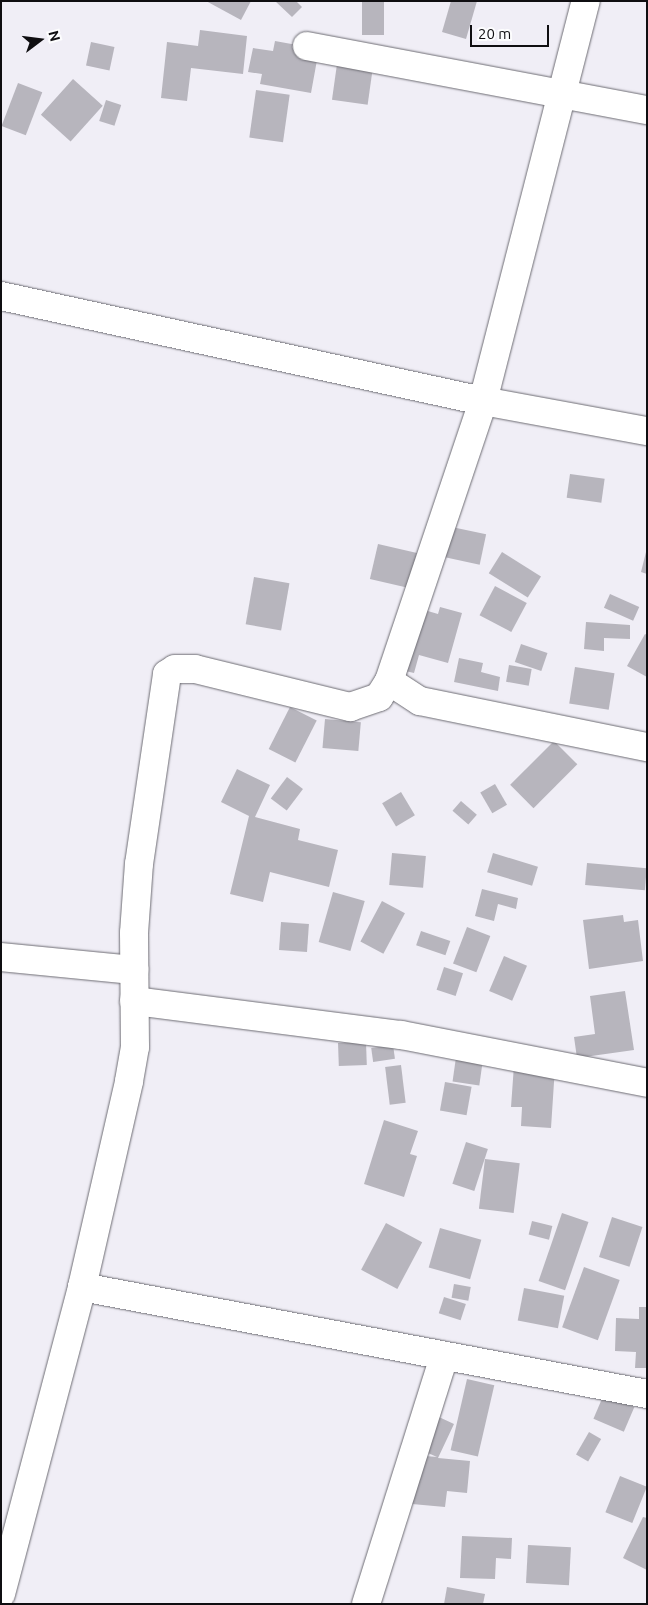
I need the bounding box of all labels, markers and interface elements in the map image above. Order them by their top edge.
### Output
north arrow [15,15,65,65]
scale bar [473,15,552,47]
text: 20 m [478,25,511,42]
text: N [45,29,64,43]

